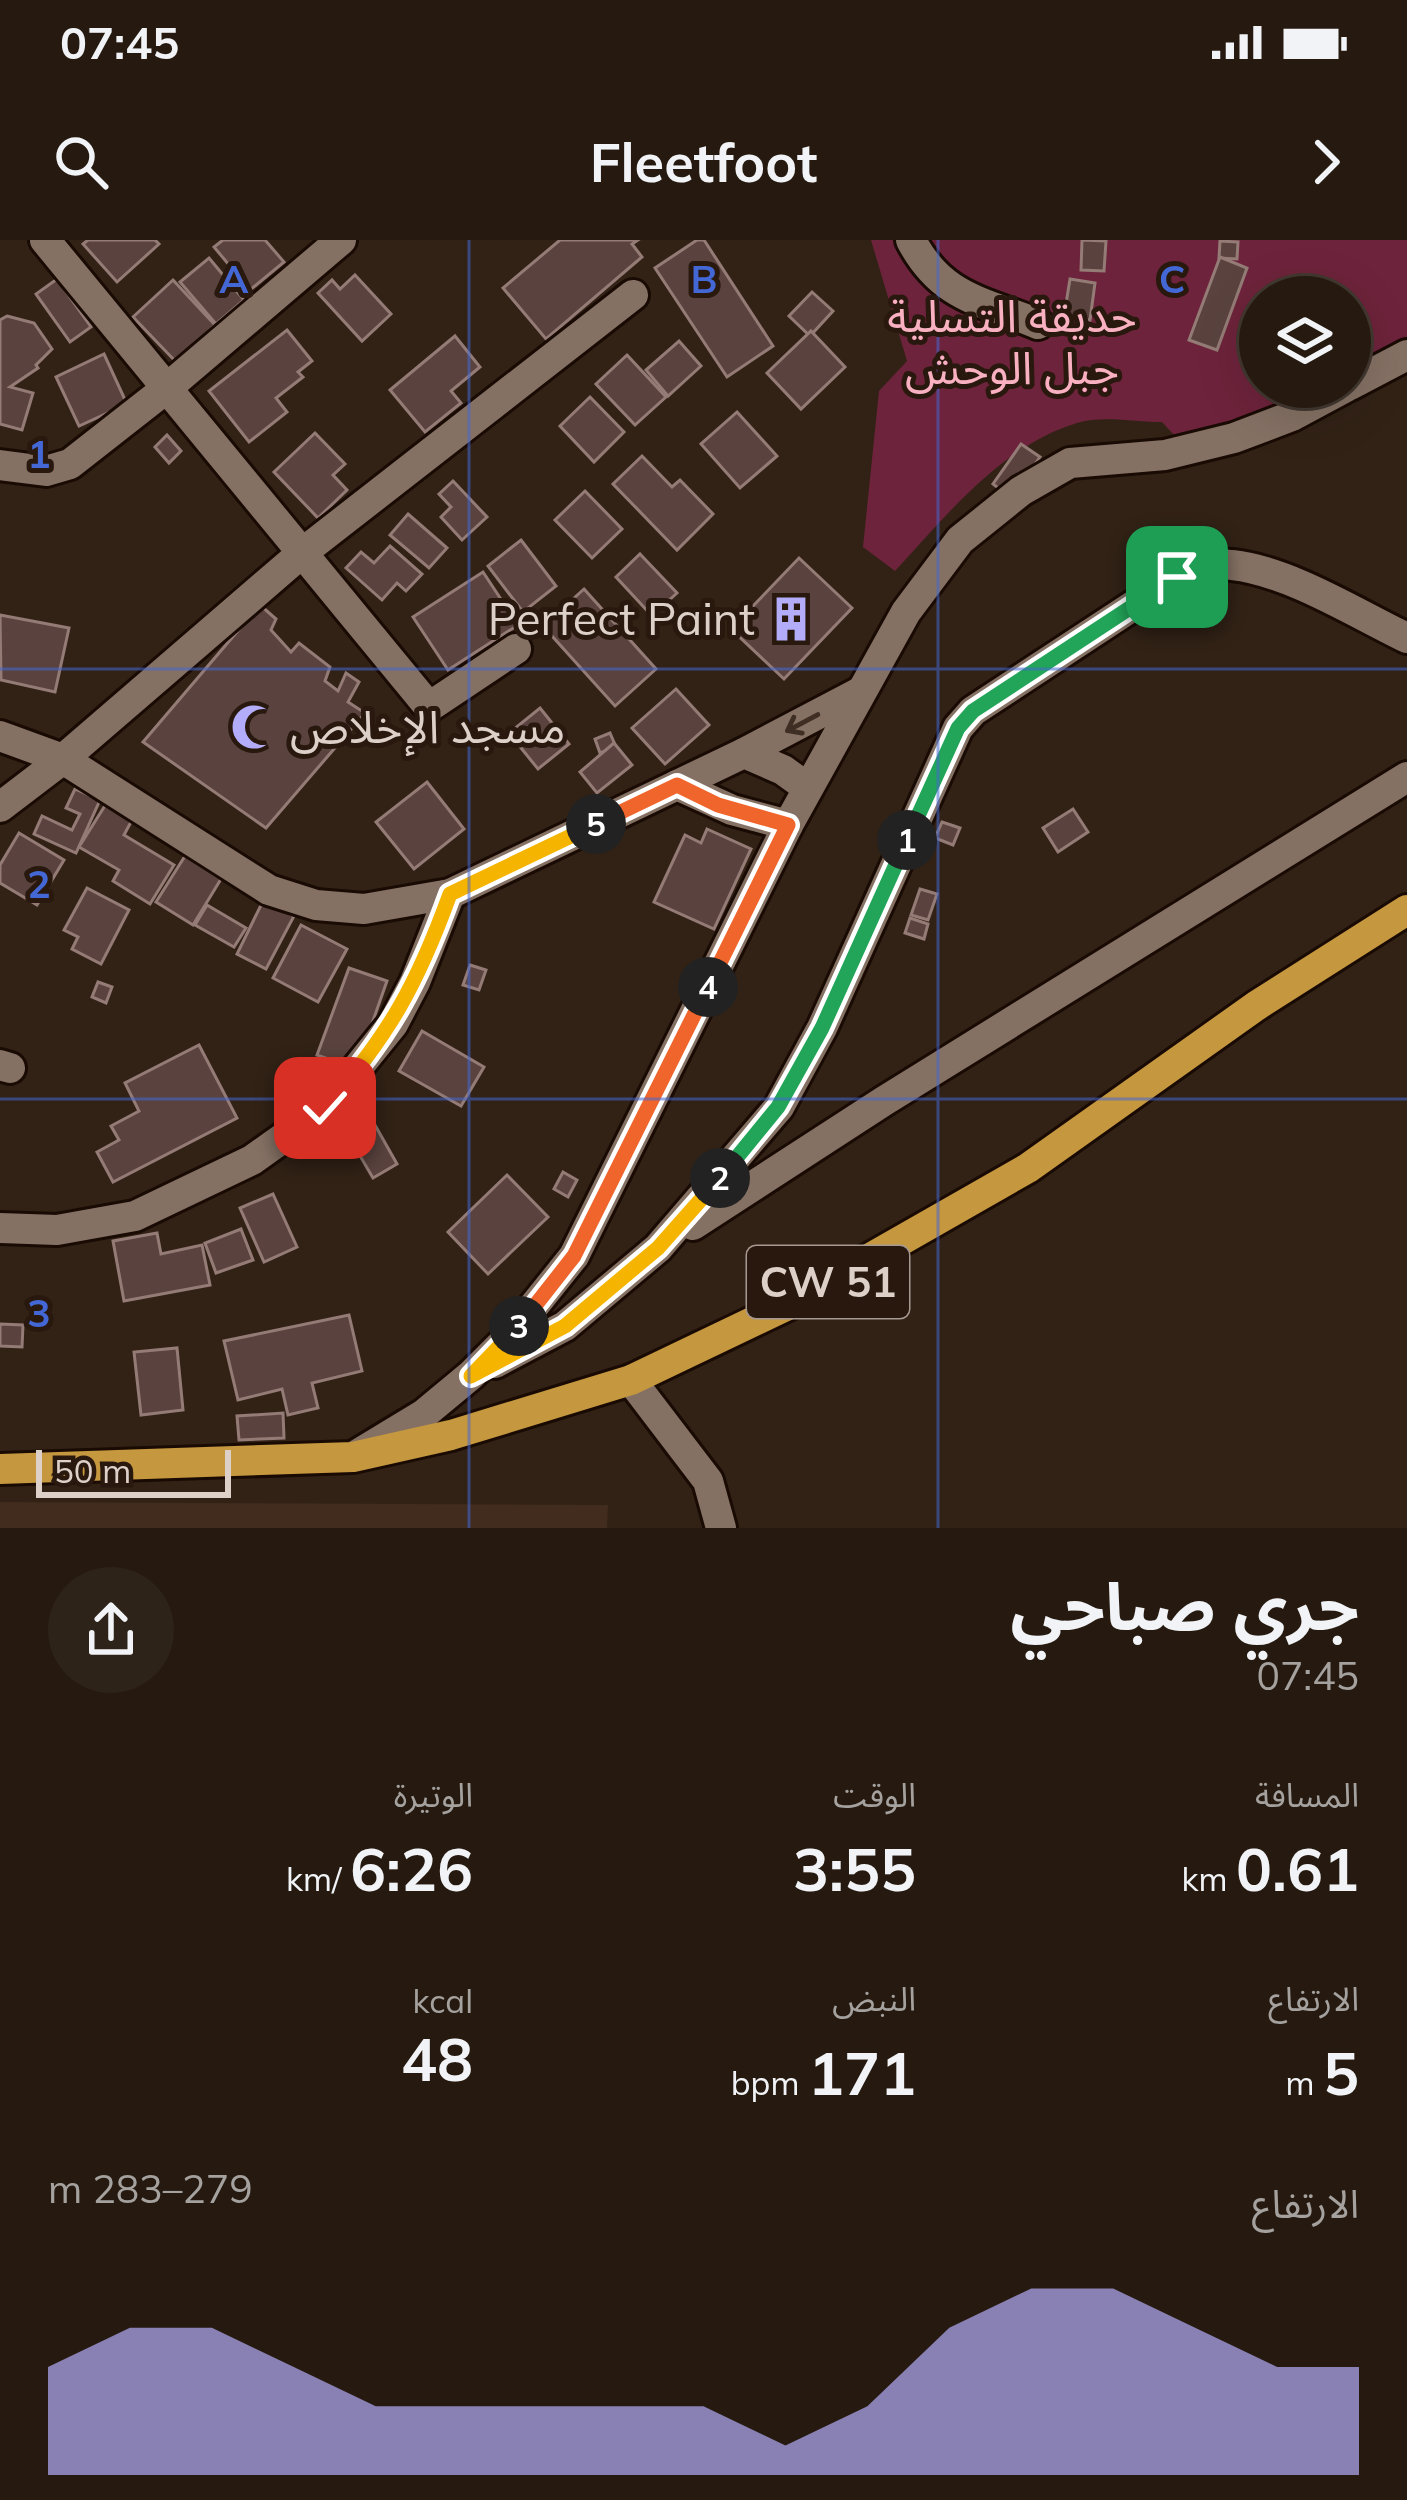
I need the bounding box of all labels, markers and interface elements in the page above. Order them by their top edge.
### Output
text: 07:45 [60,14,179,70]
text: Fleetfoot [590,128,817,196]
icon: search [48,129,114,195]
icon: forward [1293,129,1359,195]
text: A [219,254,249,303]
text: B [691,254,717,303]
text: C [1159,254,1185,303]
map controls [1239,276,1371,408]
button: layers [1239,276,1371,408]
park label: حديقة التسلية جبل الوحش [887,287,1137,395]
text: 1 [27,429,51,478]
pin [1126,526,1228,628]
icon: arrive [1144,544,1210,610]
place label: Perfect Paint [488,590,755,646]
building icon: Perfect Paint [766,594,816,644]
place label: مسجد الإخلاص [290,698,565,757]
mosque icon: مسجد الإخلاص [229,702,279,752]
one-way arrow [785,712,820,735]
pin: 5 [566,794,626,854]
text: 5 [586,803,606,844]
pin: 1 [877,810,937,870]
text: 1 [897,819,917,860]
text: 2 [27,859,51,908]
pin: 4 [678,957,738,1017]
text: 4 [698,966,718,1007]
pin [274,1057,376,1159]
icon: check [292,1075,358,1141]
pin: 2 [690,1148,750,1208]
text: 2 [710,1157,730,1198]
road number: CW 51 [747,1246,909,1318]
text: 3 [27,1288,51,1337]
pin: 3 [489,1296,549,1356]
text: 3 [509,1305,529,1346]
scale bar [36,1444,231,1497]
text: 50 m [54,1450,131,1491]
text: جري صباحي [1011,1564,1359,1647]
button: share [48,1567,174,1693]
text: 07:45 [1257,1651,1359,1700]
text: الوتيرة [394,1774,473,1815]
text: الوقت [833,1774,916,1815]
text: المسافة [1255,1774,1359,1815]
text: 6:26 [350,1831,473,1906]
text: 3:55 [793,1831,916,1906]
text: 0.61 [1236,1831,1359,1906]
text: /km [286,1858,350,1899]
text: km [1182,1858,1236,1899]
text: النبض [832,1978,916,2019]
text: الارتفاع [1268,1978,1359,2019]
text: kcal [413,1980,473,2021]
text: 48 [401,2021,473,2096]
text: 171 [808,2035,916,2110]
text: 5 [1323,2035,1359,2110]
text: bpm [731,2062,808,2103]
text: m [1285,2062,1323,2103]
text: 279–283 m [48,2164,253,2213]
text: الارتفاع [1252,2179,1359,2228]

